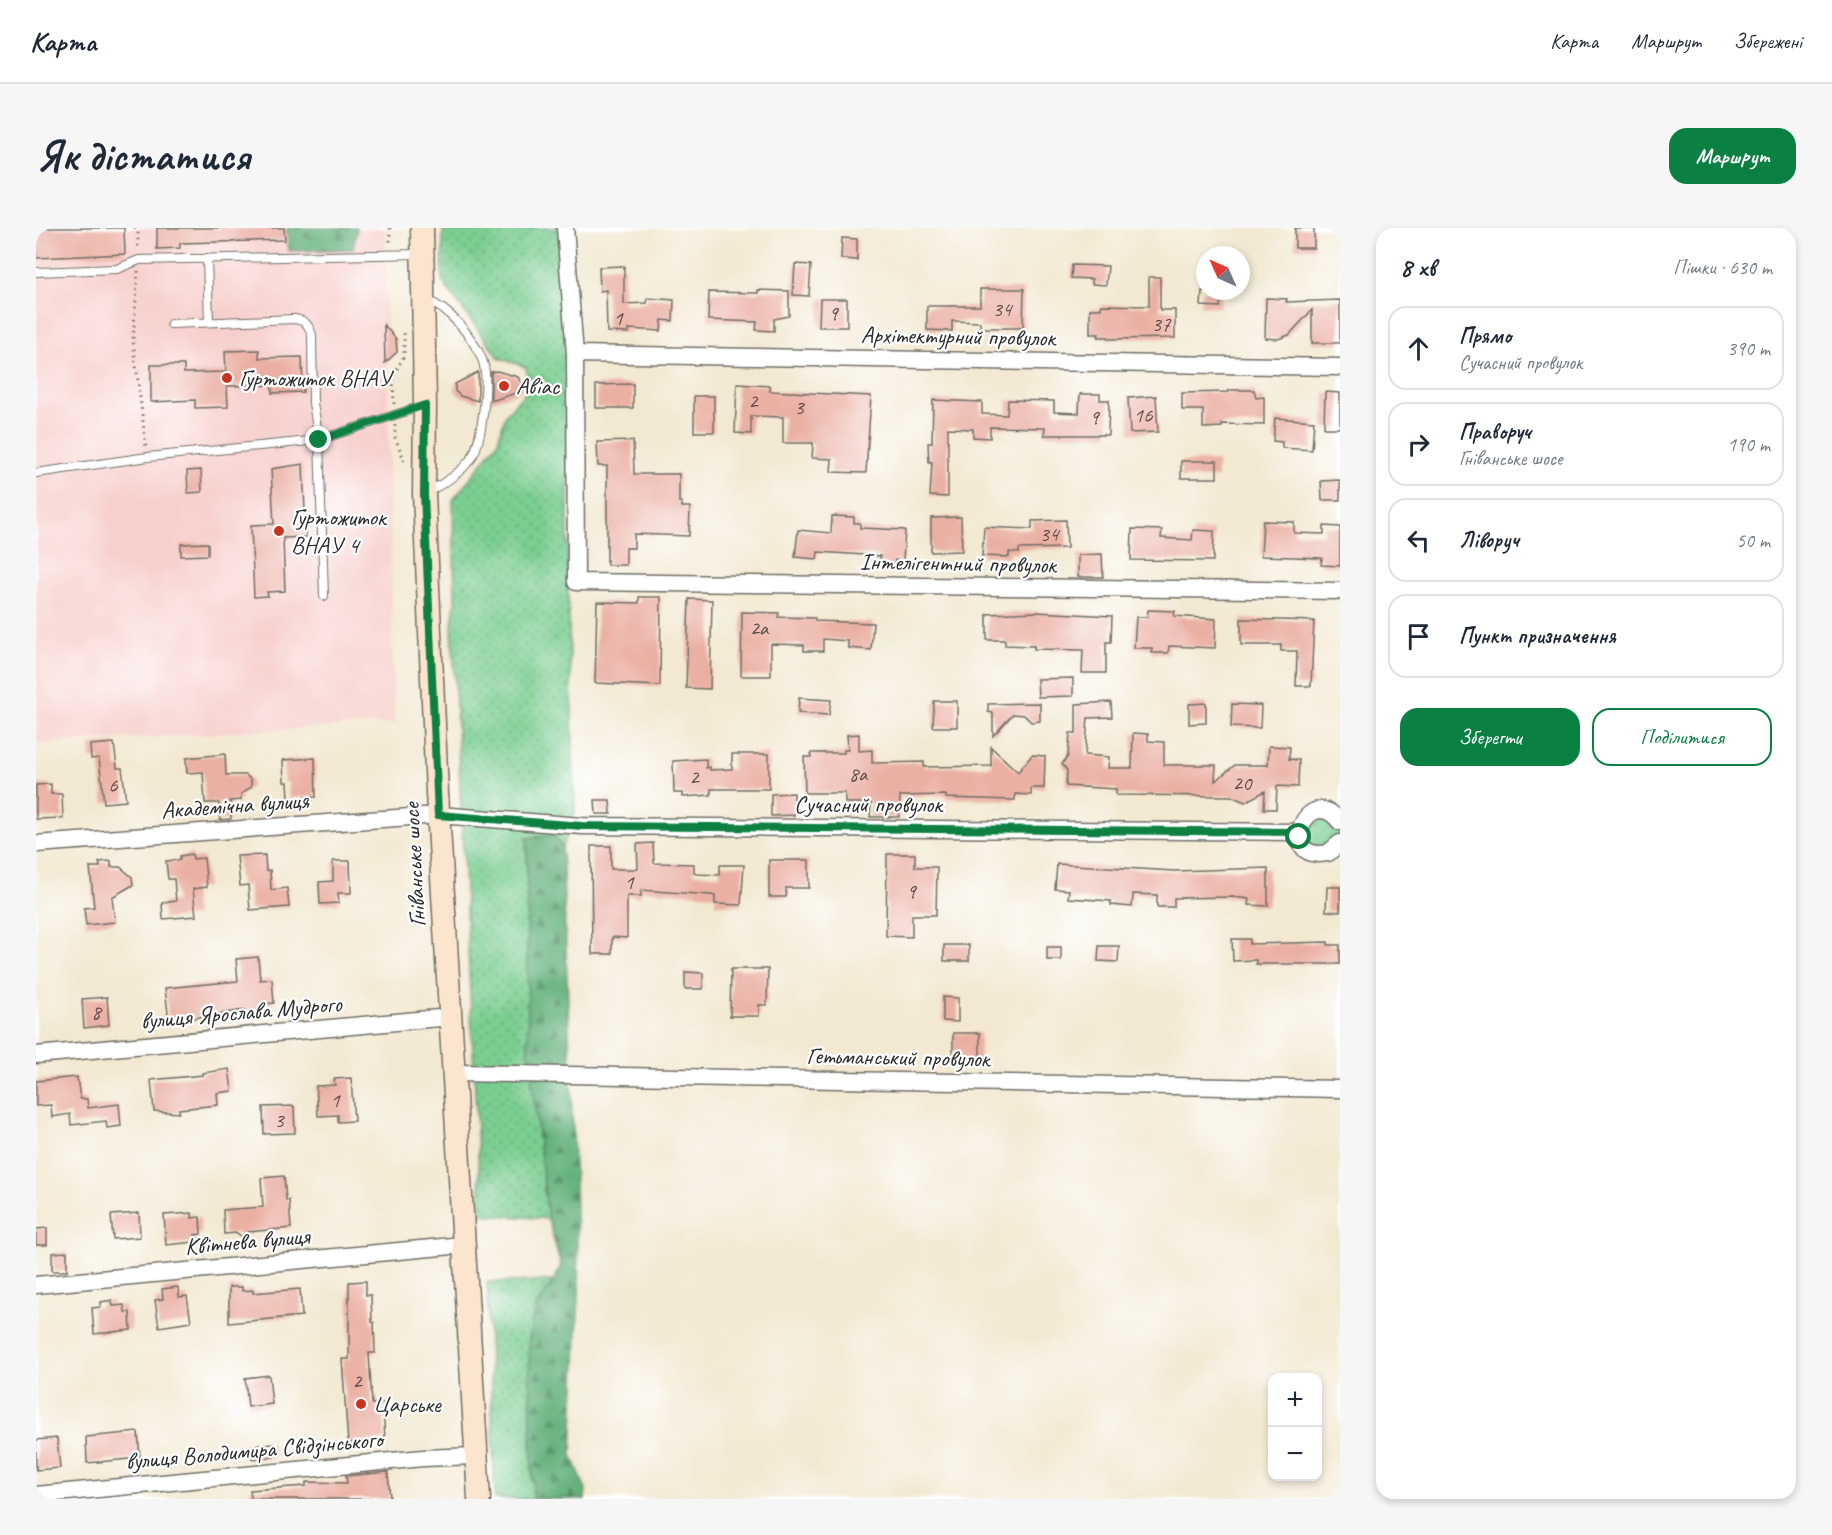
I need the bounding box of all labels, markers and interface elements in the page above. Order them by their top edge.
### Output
text: Карта [30,24,97,59]
text: Карта [1550,28,1598,54]
text: Маршрут [1631,28,1701,54]
text: Збережені [1734,28,1802,54]
button: Маршрут [1669,128,1796,184]
text: Як дістатися [36,130,250,183]
north arrow [1196,246,1250,300]
text: 8 хв [1400,251,1435,284]
text: Пішки · 630 m [1673,255,1772,280]
house number: 34 [993,296,1014,322]
house number: 9 [828,300,839,326]
house number: 1 [613,305,624,331]
house number: 37 [1152,311,1172,337]
street label: Архітектурний провулок [861,319,1058,353]
text: Прямо [1459,322,1511,350]
icon: ahead [1402,332,1435,365]
text: 390 m [1727,336,1770,361]
text: Сучасний провулок [1459,350,1582,375]
place label: Гуртожиток ВНАУ [239,363,394,393]
marker: Гуртожиток ВНАУ [220,371,234,385]
place label: Авіас [516,371,561,401]
marker: Авіас [497,379,511,393]
house number: 2 [748,388,759,414]
house number: 3 [794,394,805,420]
house number: 16 [1134,402,1153,428]
house number: 9 [1089,404,1100,430]
text: Праворуч [1459,418,1531,446]
route end [305,426,331,452]
icon: right [1402,428,1435,461]
text: 190 m [1727,432,1770,457]
text: Гніванське шосе [1459,446,1563,471]
place label: Гуртожиток ВНАУ 4 [291,502,388,560]
house number: 34 [1040,521,1061,547]
marker: Гуртожиток ВНАУ 4 [272,524,286,538]
icon: left [1402,524,1435,557]
text: Ліворуч [1459,526,1519,554]
text: 50 m [1736,528,1770,553]
street label: Інтелігентний провулок [860,546,1058,580]
house number: 2а [750,615,770,641]
icon: arrive [1402,620,1435,653]
text: Пункт призначення [1459,622,1616,650]
button: Зберегти [1400,708,1580,766]
button: Поділитися [1592,708,1772,766]
house number: 8а [849,761,869,787]
house number: 2 [689,764,700,790]
house number: 20 [1233,770,1253,796]
house number: 6 [108,772,118,798]
street label: Академічна вулиця [160,785,311,825]
street label: Сучасний провулок [794,789,944,819]
street label: Гніванське шосе [396,800,432,928]
route start [1285,823,1311,849]
house number: 1 [624,869,635,895]
house number: 9 [906,878,917,904]
street label: вулиця Ярослава Мудрого [139,988,344,1036]
house number: 8 [91,999,103,1025]
street label: Гетьманський провулок [806,1040,992,1074]
house number: 1 [330,1087,341,1113]
house number: 3 [274,1107,285,1133]
street label: Квітнева вулиця [183,1220,312,1261]
house number: 2 [352,1368,363,1394]
map controls [1268,1373,1322,1481]
button: + [1268,1373,1322,1427]
place label: Царське [373,1389,443,1419]
marker: Царське [354,1397,368,1411]
street label: вулиця Володимира Свідзінського [124,1424,386,1476]
button: − [1268,1427,1322,1481]

